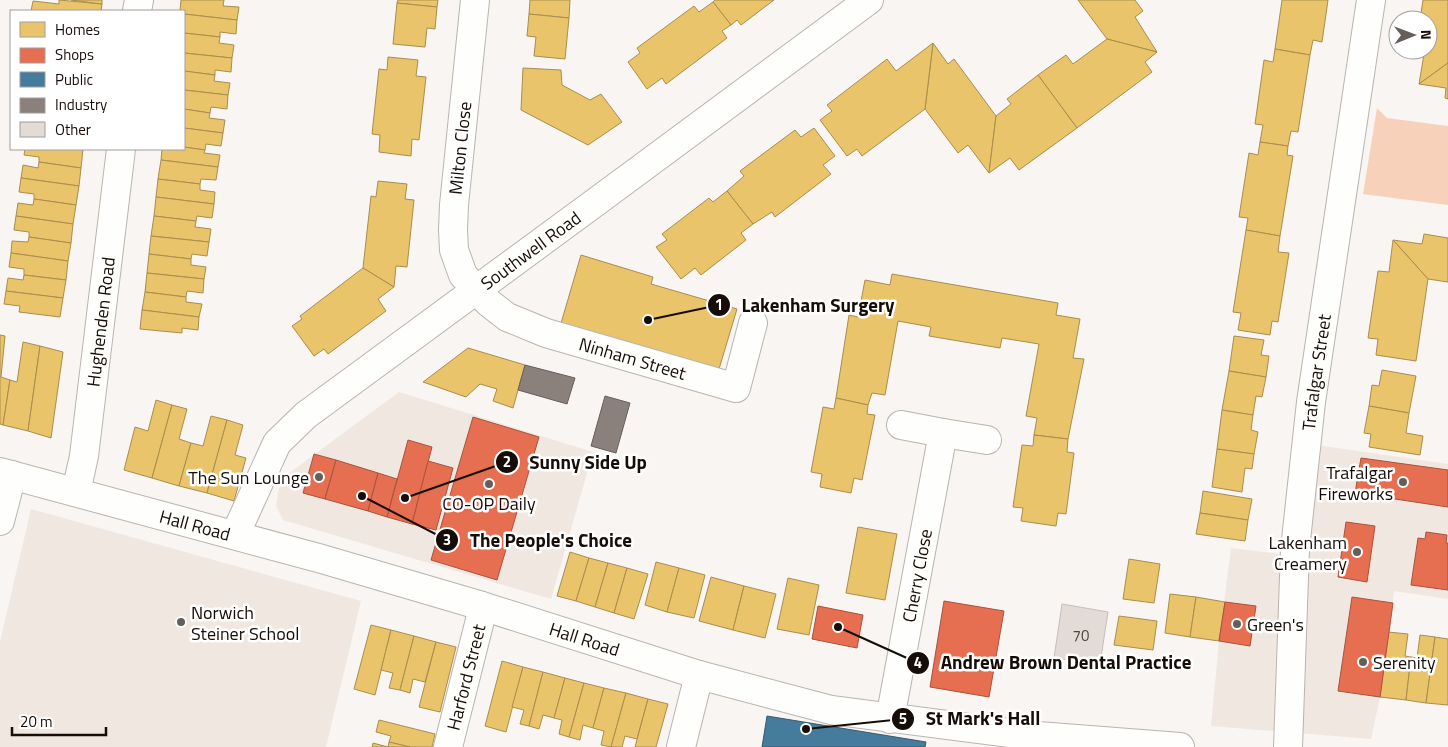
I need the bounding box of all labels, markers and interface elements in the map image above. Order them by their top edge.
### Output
legend [10,10,185,150]
north arrow [1388,10,1438,60]
text: Homes [55,18,100,41]
text: N [1416,30,1437,40]
text: Shops [55,43,94,66]
text: Public [55,68,93,91]
text: Industry [55,93,107,116]
street label: Milton Close [442,100,478,196]
text: Other [55,118,91,141]
street label: Southwell Road [475,204,586,296]
street label: Hughenden Road [79,255,121,388]
callout: Lakenham Surgery [706,288,904,322]
text: Lakenham Surgery [741,290,895,319]
text: 1 [715,293,723,316]
street label: Trafalgar Street [1294,312,1338,432]
street label: Ninham Street [576,330,690,387]
callout: Sunny Side Up [494,445,657,479]
text: Sunny Side Up [529,447,647,476]
text: 2 [503,450,511,473]
place label: Trafalgar Fireworks [1318,459,1393,507]
place label: The Sun Lounge [188,464,309,491]
marker: The Sun Lounge [313,471,325,483]
marker: Trafalgar Fireworks [1397,476,1409,488]
marker: CO-OP Daily [483,478,495,490]
place label: CO-OP Daily [442,490,536,517]
street label: Hall Road [156,502,234,547]
callout: The People's Choice [435,523,642,557]
text: The People's Choice [470,525,632,554]
street label: Cherry Close [895,526,939,624]
text: 3 [443,528,451,551]
place label: Lakenham Creamery [1268,529,1347,577]
marker: Lakenham Creamery [1351,546,1363,558]
place label: Norwich Steiner School [191,599,299,647]
place label: Green's [1247,611,1304,638]
street label: Hall Road [546,615,623,662]
marker: Norwich Steiner School [175,616,187,628]
marker: Green's [1231,618,1243,630]
street label: Harford Street [439,621,492,733]
house number: 70 [1073,624,1089,647]
callout: Andrew Brown Dental Practice [906,646,1202,680]
text: Andrew Brown Dental Practice [941,647,1192,676]
place label: Serenity [1373,649,1436,676]
text: 4 [914,651,922,674]
marker: Serenity [1357,656,1369,668]
callout: St Mark's Hall [890,702,1050,736]
text: St Mark's Hall [926,703,1040,732]
scale bar [12,704,106,736]
text: 5 [899,707,907,730]
text: 20 m [20,710,53,733]

